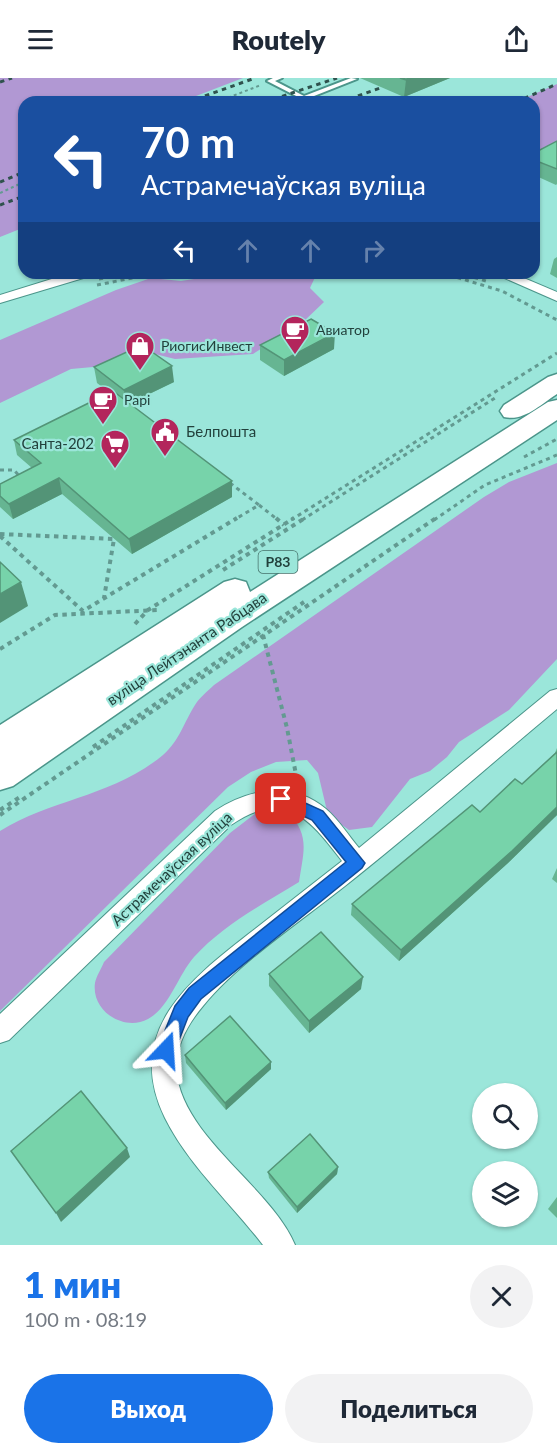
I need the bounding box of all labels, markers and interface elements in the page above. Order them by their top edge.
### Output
icon: menu [24,23,57,56]
text: Routely [231,23,326,56]
icon: share [500,23,533,56]
text: 70 m [141,117,235,167]
icon: left [42,120,120,198]
text: Астрамечаўская вуліца [141,168,426,201]
icon: left [168,234,201,267]
icon: ahead [231,234,264,267]
icon: ahead [294,234,327,267]
icon: right [357,234,390,267]
cafe icon: Авиатор [279,314,311,356]
place label: Авиатор [316,321,370,338]
shop icon: РиогисИнвест [124,330,156,372]
place label: РиогисИнвест [161,337,252,354]
cafe icon: Papi [87,384,119,426]
place label: Papi [124,391,150,408]
public building icon: Белпошта [149,416,181,458]
place label: Белпошта [186,422,256,440]
supermarket icon: Санта-202 [99,428,131,470]
place label: Санта-202 [21,434,94,452]
road number: Р83 [258,551,298,573]
street label: вуліца Лейтэнанта Рабцава [103,588,270,708]
pin [255,773,306,824]
icon: arrive [264,782,297,815]
street label: Астрамечаўская вуліца [107,808,235,929]
position arrow [134,1018,198,1082]
map controls [472,1083,538,1227]
button: search [472,1083,538,1149]
button: layers [472,1161,538,1227]
text: 1 мин [24,1262,121,1306]
button: close [470,1265,533,1328]
text: 100 m · 08:19 [24,1307,147,1331]
button: Выход [24,1374,273,1443]
button: Поделиться [285,1374,533,1443]

